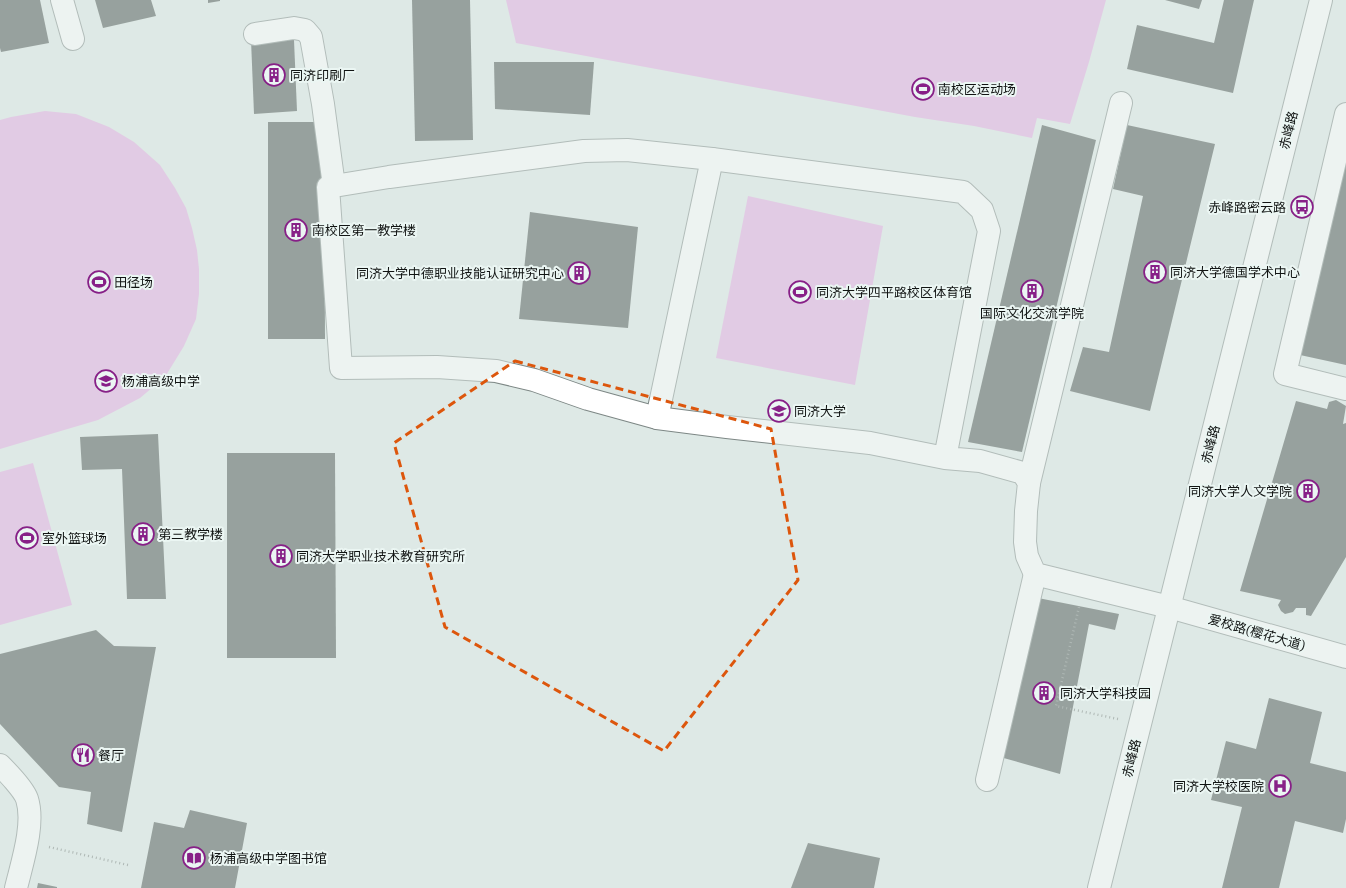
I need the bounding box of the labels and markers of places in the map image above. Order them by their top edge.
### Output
building icon: 同济印刷厂 [261,62,287,88]
place label: 同济印刷厂 [290,67,355,83]
sports icon: 南校区运动场 [910,76,936,102]
place label: 南校区运动场 [938,81,1016,97]
bus stop icon: 赤峰路密云路 [1289,194,1315,220]
place label: 赤峰路密云路 [1208,199,1286,215]
building icon: 南校区第一教学楼 [283,217,309,243]
place label: 南校区第一教学楼 [312,222,416,238]
building icon: 同济大学德国学术中心 [1142,259,1168,285]
building icon: 同济大学中德职业技能认证研究中心 [566,260,592,286]
place label: 同济大学德国学术中心 [1170,264,1300,280]
place label: 同济大学中德职业技能认证研究中心 [356,265,564,281]
sports icon: 田径场 [86,269,112,295]
place label: 田径场 [114,274,153,290]
building icon: 国际文化交流学院 [1019,278,1045,304]
sports icon: 同济大学四平路校区体育馆 [787,279,813,305]
place label: 同济大学四平路校区体育馆 [816,284,972,300]
place label: 国际文化交流学院 [980,305,1084,321]
school or university icon: 杨浦高级中学 [93,368,119,394]
place label: 杨浦高级中学 [122,373,200,389]
school or university icon: 同济大学 [766,398,792,424]
place label: 同济大学 [794,403,846,419]
building icon: 同济大学人文学院 [1295,478,1321,504]
place label: 同济大学人文学院 [1188,483,1292,499]
building icon: 第三教学楼 [130,521,156,547]
sports icon: 室外篮球场 [14,525,40,551]
place label: 第三教学楼 [158,526,223,542]
place label: 室外篮球场 [42,530,107,546]
building icon: 同济大学职业技术教育研究所 [268,543,294,569]
place label: 同济大学职业技术教育研究所 [296,548,465,564]
building icon: 同济大学科技园 [1031,680,1057,706]
place label: 同济大学科技园 [1060,685,1151,701]
restaurant icon: 餐厅 [70,742,96,768]
place label: 餐厅 [98,747,124,763]
hospital icon: 同济大学校医院 [1267,773,1293,799]
place label: 同济大学校医院 [1173,778,1264,794]
library icon: 杨浦高级中学图书馆 [181,845,207,871]
place label: 杨浦高级中学图书馆 [210,850,327,866]

